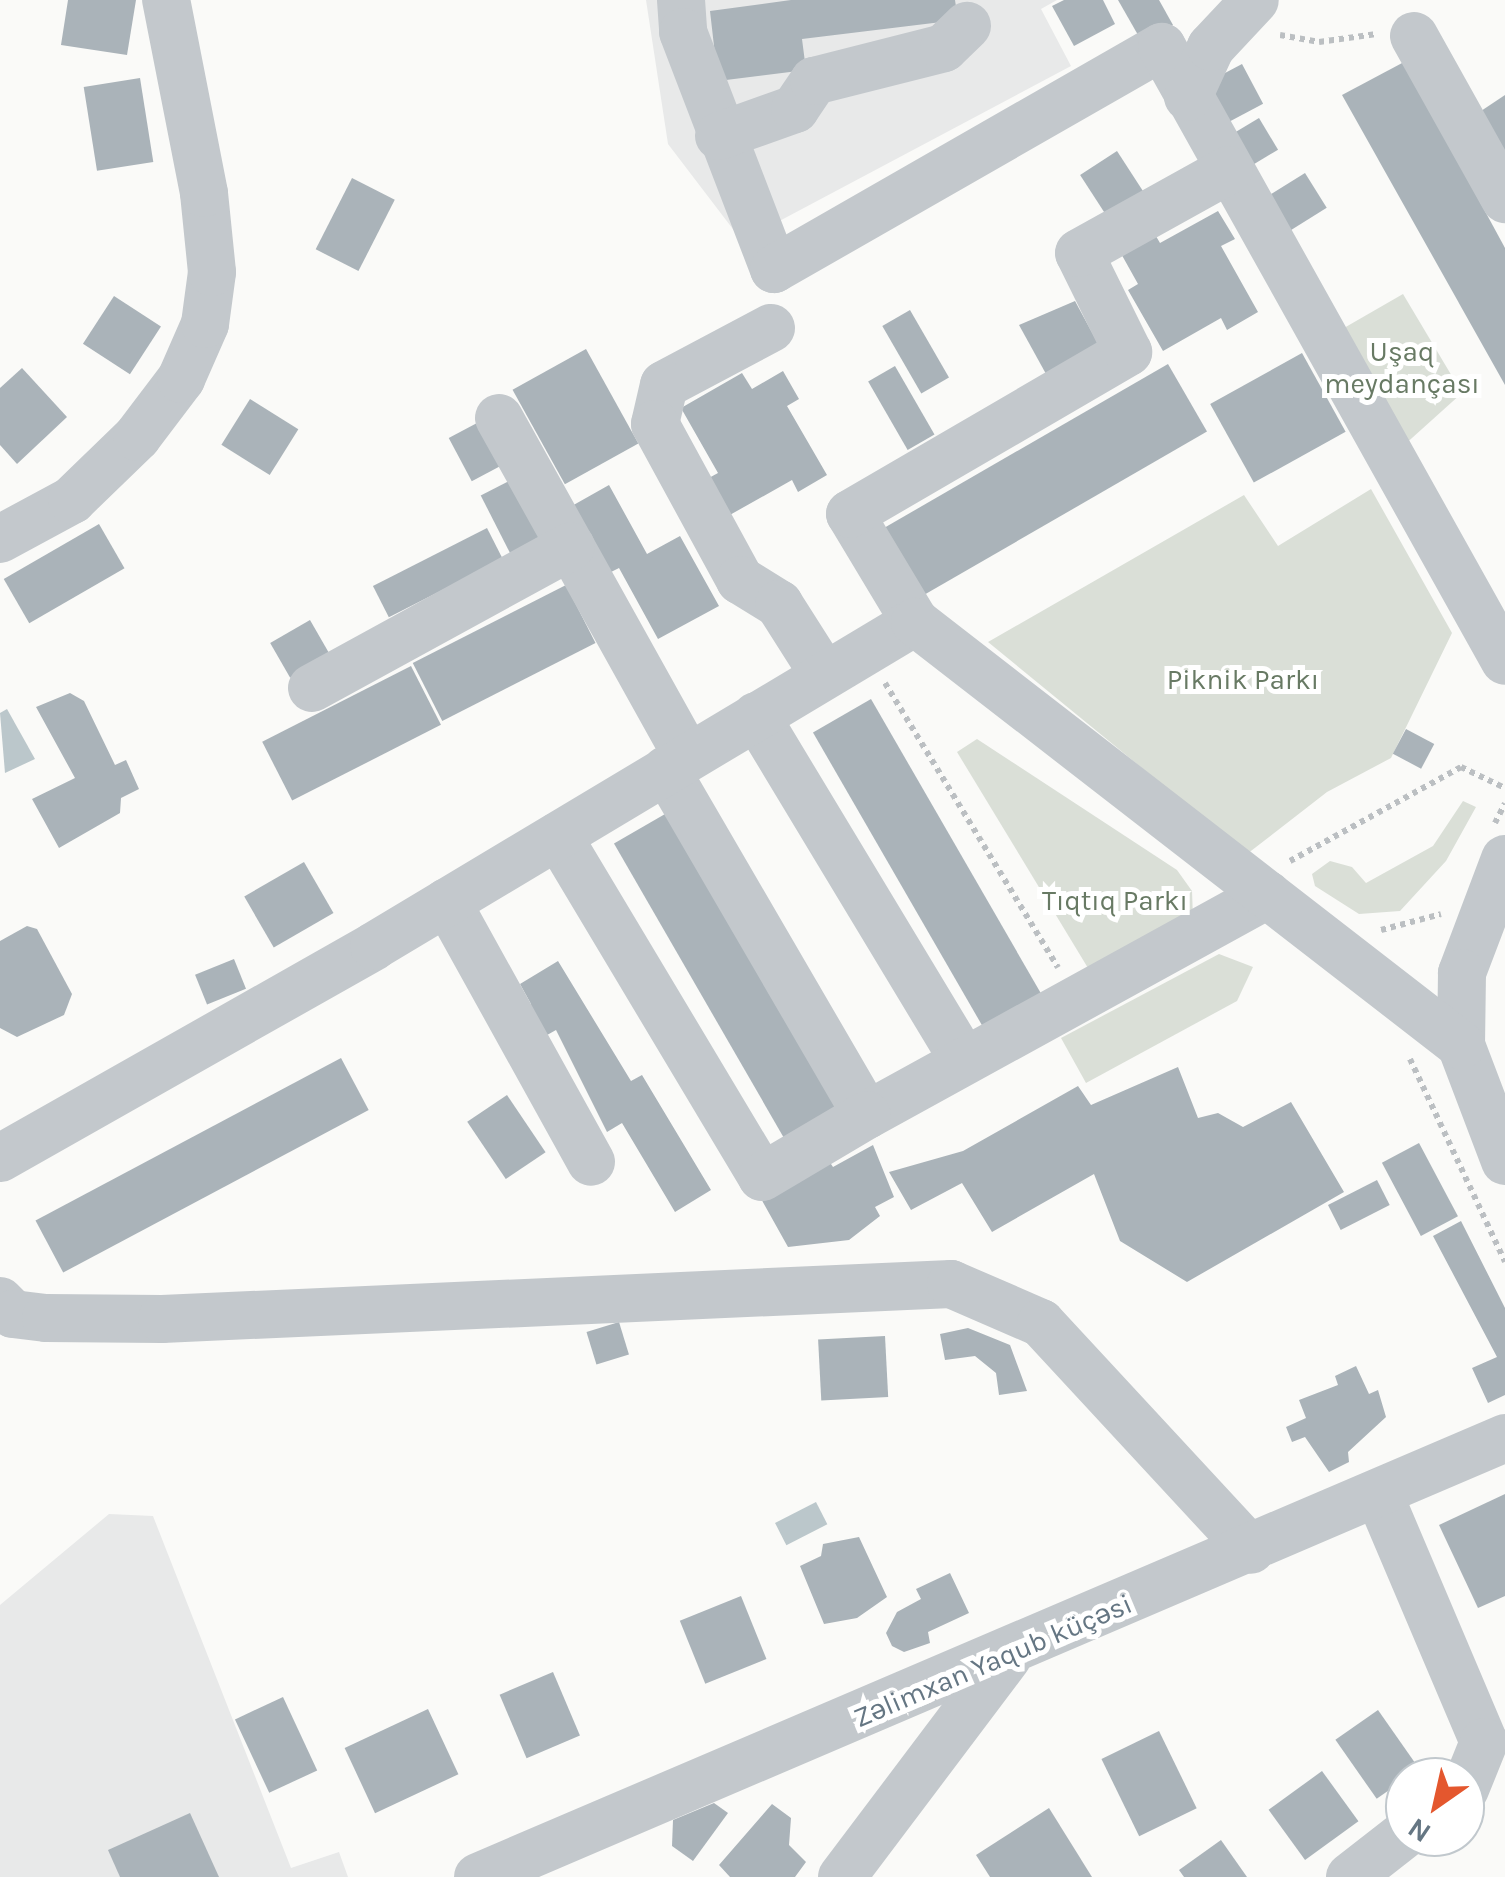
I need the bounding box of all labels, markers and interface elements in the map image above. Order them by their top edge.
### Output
park label: Uşaq meydançası [1324,335,1480,401]
park label: Piknik Parkı [1167,663,1319,697]
park label: Tıqtıq Parkı [1042,884,1188,918]
street label: Zəlimxan Yaqub küçəsi [849,1587,1137,1735]
north arrow [1385,1757,1485,1857]
text: N [1402,1811,1437,1850]

